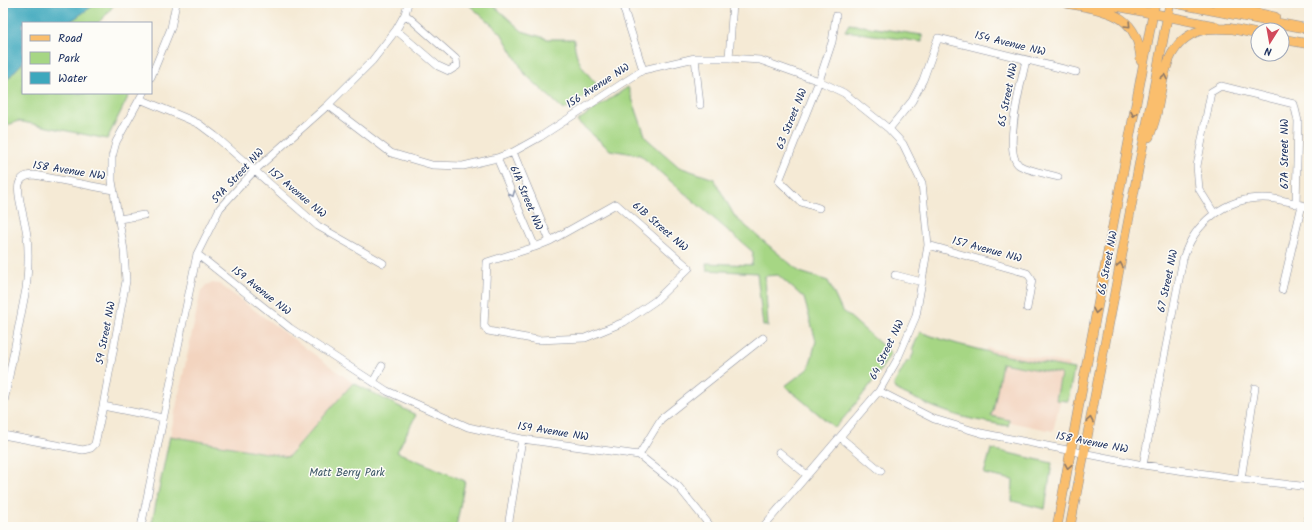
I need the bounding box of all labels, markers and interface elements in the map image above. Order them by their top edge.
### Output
one-way arrow [1123,20,1131,28]
legend [22,22,152,94]
north arrow [1250,22,1290,62]
street label: 154 Avenue NW [973,26,1048,62]
text: Road [58,29,83,48]
text: N [1263,41,1273,60]
text: Park [58,49,80,68]
street label: 156 Avenue NW [563,58,634,113]
street label: 65 Street NW [993,61,1023,129]
text: Water [58,69,88,88]
one-way arrow [1159,73,1168,80]
street label: 63 Street NW [771,85,813,153]
one-way arrow [1130,111,1139,118]
street label: 67A Street NW [1276,118,1294,189]
street label: 59A Street NW [207,144,269,208]
street label: 158 Avenue NW [31,156,107,186]
street label: 157 Avenue NW [264,163,331,223]
street label: 61A Street NW [504,163,548,234]
one-way arrow [507,189,515,197]
street label: 61B Street NW [628,197,692,257]
street label: 66 Street NW [1093,229,1123,297]
street label: 157 Avenue NW [950,232,1024,268]
street label: 67 Street NW [1153,247,1184,314]
street label: 159 Avenue NW [227,262,295,320]
one-way arrow [1115,262,1124,268]
street label: 59 Street NW [91,299,121,366]
one-way arrow [1093,308,1101,314]
street label: 64 Street NW [865,317,909,383]
street label: 159 Avenue NW [516,417,590,447]
one-way arrow [1086,417,1094,423]
street label: 158 Avenue NW [1054,427,1130,459]
one-way arrow [1064,463,1073,469]
park label: Matt Berry Park [309,464,386,482]

